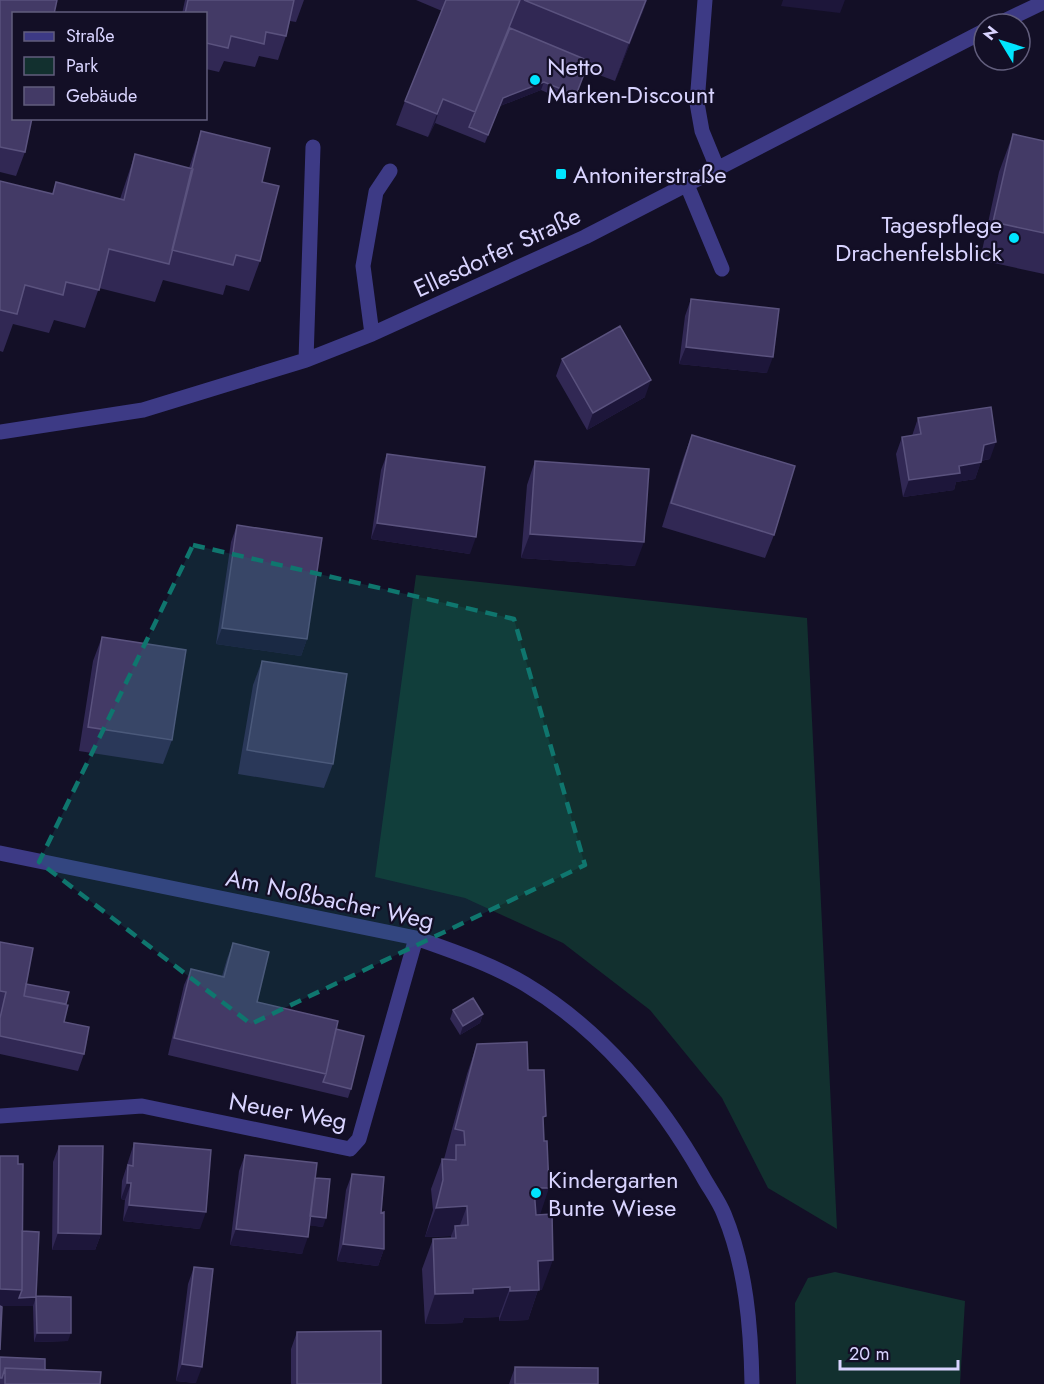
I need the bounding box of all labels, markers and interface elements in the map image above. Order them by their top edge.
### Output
legend [12,12,207,120]
north arrow [972,12,1032,72]
text: N [978,21,1004,45]
text: Straße [66,23,114,49]
place label: Netto Marken-Discount [547,49,714,112]
text: Park [66,53,98,79]
marker: Netto Marken-Discount [528,73,542,87]
text: Gebäude [66,83,137,109]
place label: Antoniterstraße [573,157,727,192]
marker: Antoniterstraße [554,167,568,181]
street label: Ellesdorfer Straße [408,198,586,306]
place label: Tagespflege Drachenfelsblick [835,207,1002,270]
marker: Tagespflege Drachenfelsblick [1007,231,1021,245]
street label: Am Noßbacher Weg [223,860,437,938]
street label: Neuer Weg [226,1083,350,1139]
place label: Kindergarten Bunte Wiese [548,1162,679,1225]
marker: Kindergarten Bunte Wiese [529,1186,543,1200]
scale bar [840,1333,958,1371]
text: 20 m [849,1341,889,1367]

